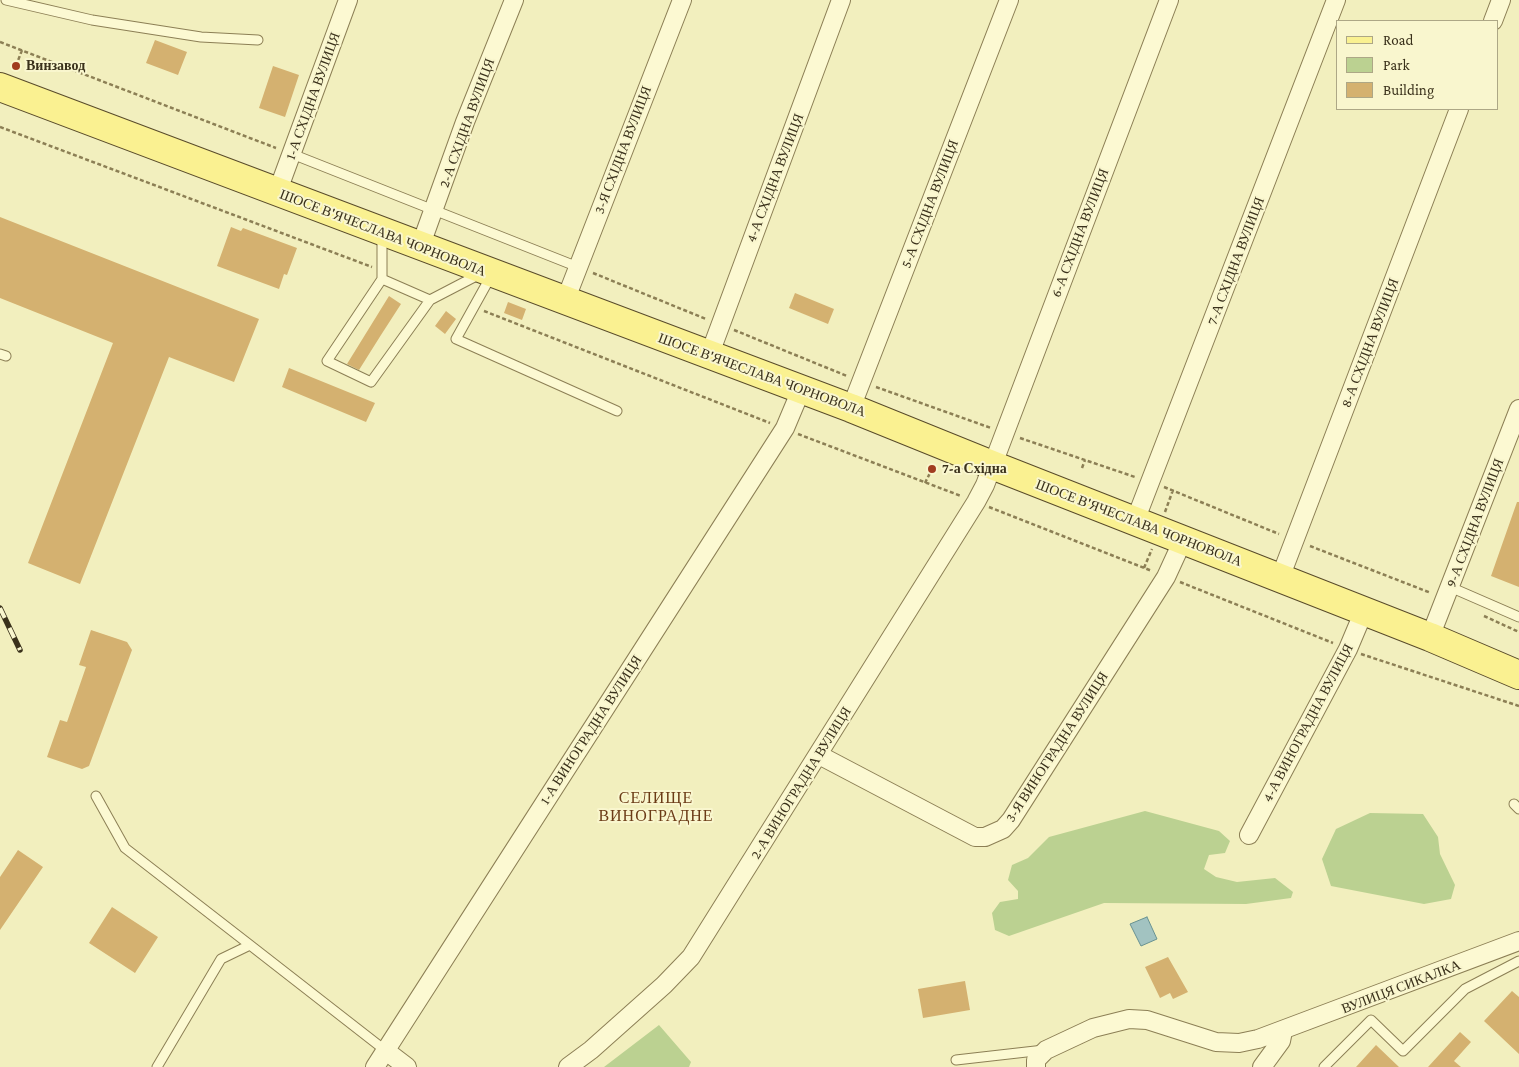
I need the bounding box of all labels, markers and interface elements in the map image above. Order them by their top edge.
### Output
legend [1336,20,1499,110]
street label: 1-А СХІДНА ВУЛИЦЯ [282,30,344,162]
text: Road [1383,32,1413,48]
street label: 2-А СХІДНА ВУЛИЦЯ [436,56,498,190]
text: Park [1383,57,1410,73]
place label: Винзавод [26,58,85,74]
marker: Винзавод [10,60,22,72]
text: Building [1383,82,1434,98]
street label: 3-Я СХІДНА ВУЛИЦЯ [591,84,655,216]
street label: 4-А СХІДНА ВУЛИЦЯ [743,111,807,245]
street label: 5-А СХІДНА ВУЛИЦЯ [898,137,962,271]
street label: 6-А СХІДНА ВУЛИЦЯ [1048,166,1112,300]
street label: ШОСЕ В'ЯЧЕСЛАВА ЧОРНОВОЛА [277,186,489,280]
street label: 7-А СХІДНА ВУЛИЦЯ [1204,195,1268,327]
street label: 8-А СХІДНА ВУЛИЦЯ [1338,276,1402,410]
street label: ШОСЕ В'ЯЧЕСЛАВА ЧОРНОВОЛА [656,330,868,420]
street label: 9-А СХІДНА ВУЛИЦЯ [1443,456,1507,590]
place label: 7-а Східна [942,461,1007,477]
marker: 7-а Східна [926,463,938,475]
street label: ШОСЕ В'ЯЧЕСЛАВА ЧОРНОВОЛА [1033,476,1245,570]
street label: 4-А ВИНОГРАДНА ВУЛИЦЯ [1259,641,1357,805]
street label: 1-А ВИНОГРАДНА ВУЛИЦЯ [536,652,646,808]
street label: 3-Я ВИНОГРАДНА ВУЛИЦЯ [1002,669,1112,825]
street label: 2-А ВИНОГРАДНА ВУЛИЦЯ [747,704,855,862]
district label: СЕЛИЩЕ ВИНОГРАДНЕ [597,788,715,826]
street label: ВУЛИЦЯ СИКАЛКА [1339,957,1463,1017]

